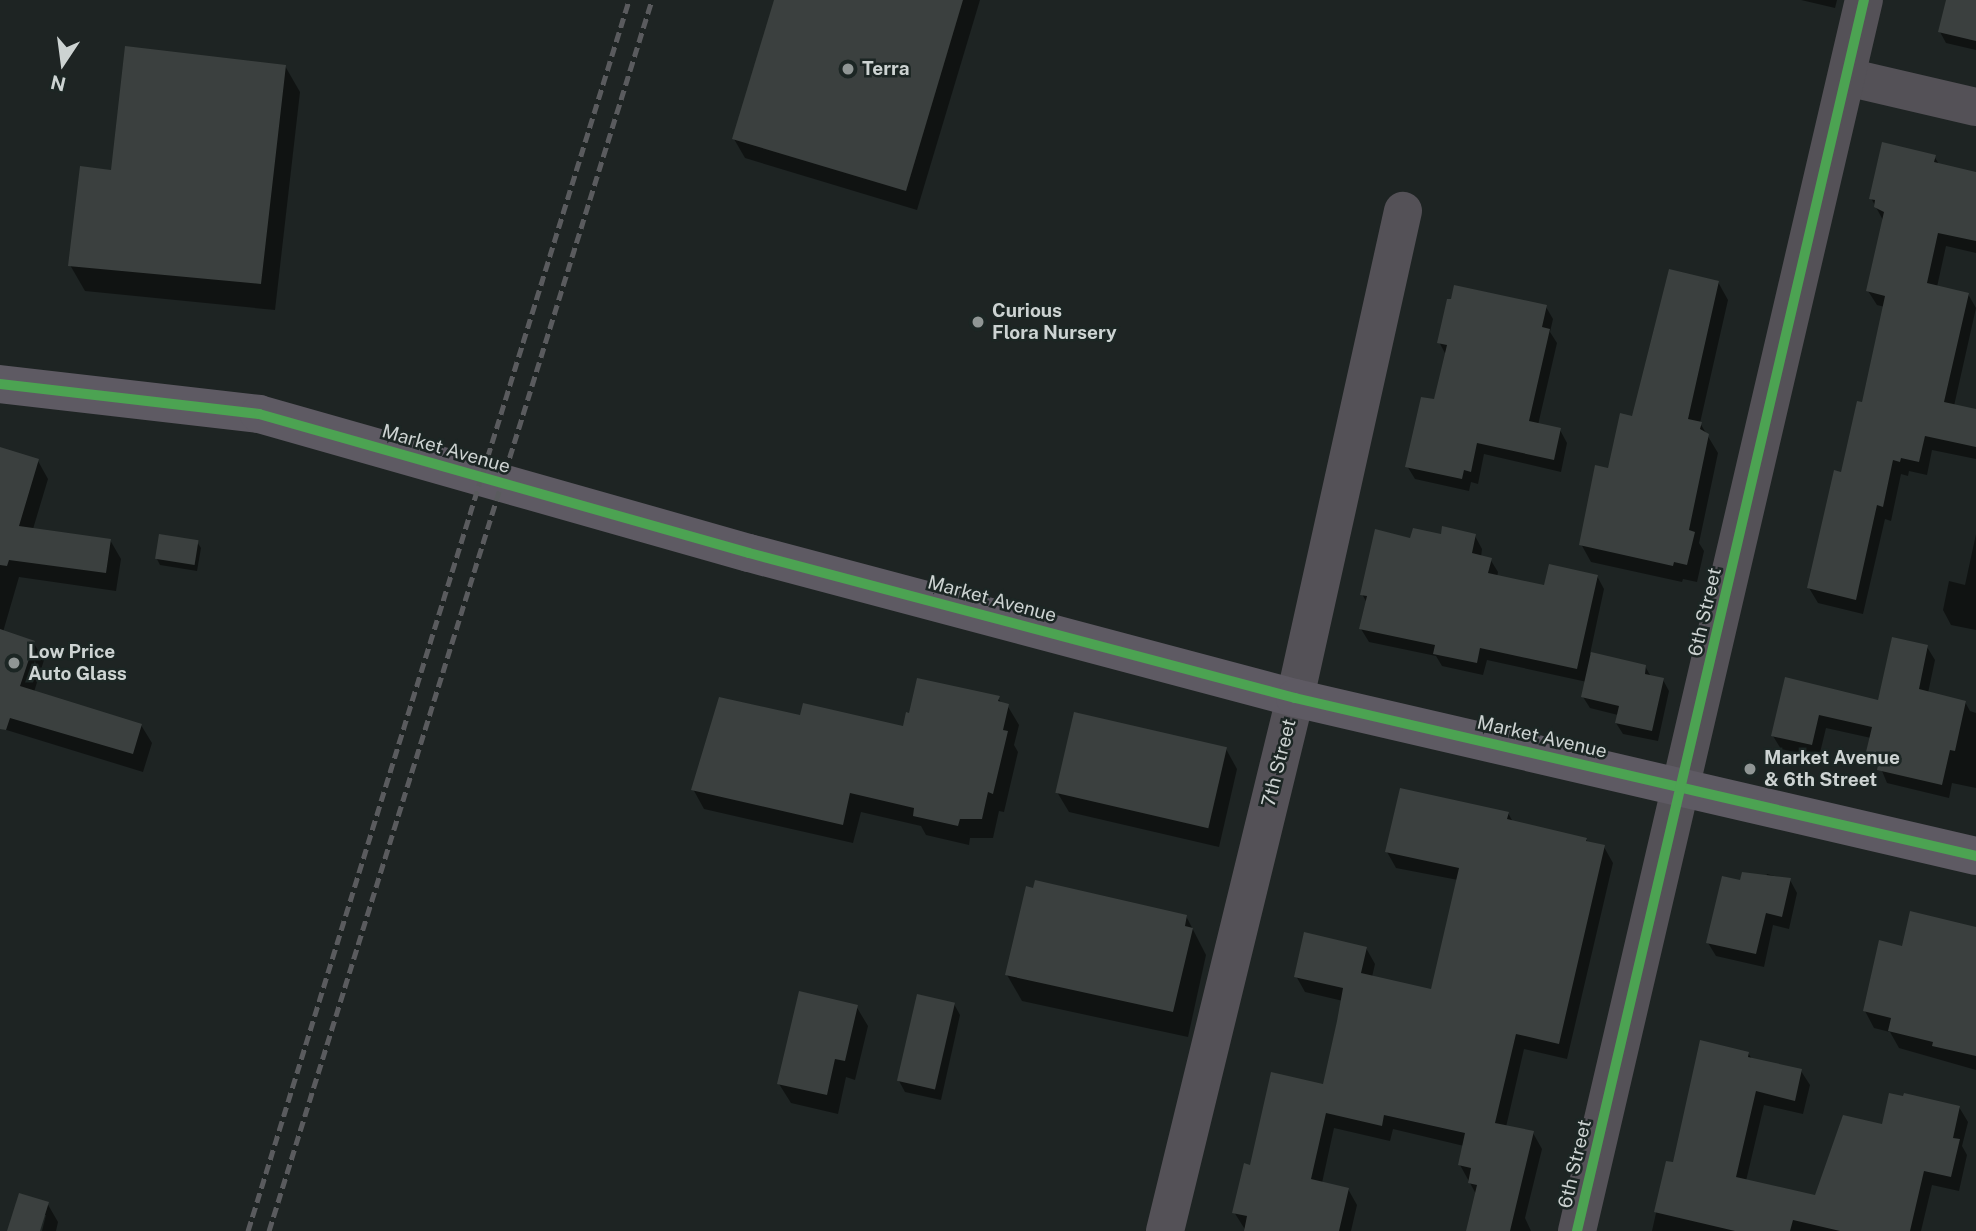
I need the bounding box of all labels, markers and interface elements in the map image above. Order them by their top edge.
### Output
north arrow [28,28,98,98]
place label: Terra [862,58,909,80]
marker: Terra [840,61,856,77]
text: N [49,71,68,96]
place label: Curious Flora Nursery [992,300,1117,344]
marker: Curious Flora Nursery [970,314,986,330]
street label: Market Avenue [379,420,513,478]
street label: 6th Street [1684,565,1726,659]
street label: Market Avenue [925,571,1059,627]
place label: Low Price Auto Glass [28,641,127,685]
marker: Low Price Auto Glass [6,655,22,671]
street label: Market Avenue [1475,711,1609,763]
street label: 7th Street [1257,717,1301,809]
place label: Market Avenue & 6th Street [1764,747,1900,791]
marker: Market Avenue & 6th Street [1742,761,1758,777]
street label: 6th Street [1554,1117,1596,1211]

